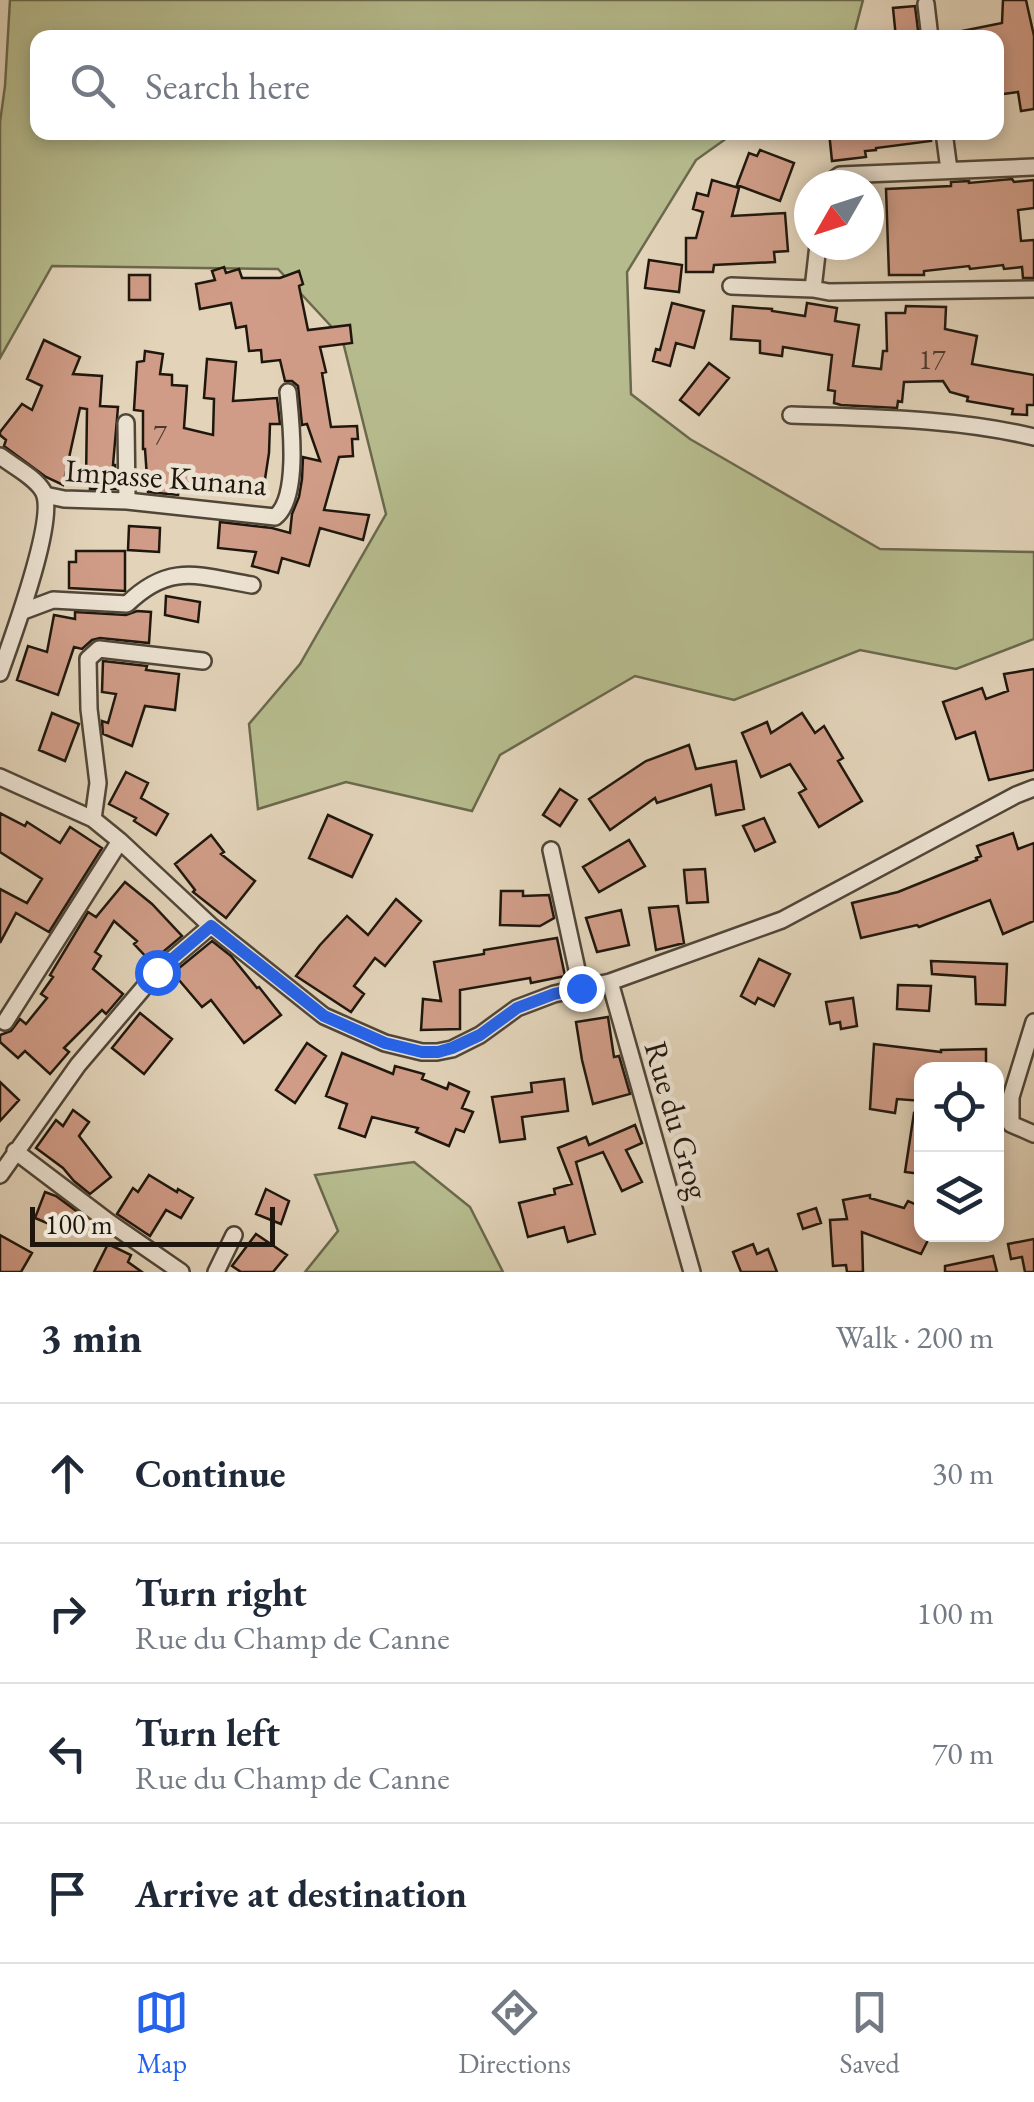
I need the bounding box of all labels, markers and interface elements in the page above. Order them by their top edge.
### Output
search box [30,30,1004,140]
icon: search [65,58,120,113]
text: Search here [145,61,310,110]
north arrow [794,170,884,260]
house number: 17 [919,341,946,377]
house number: 7 [153,416,167,452]
street label: Impasse Kunana [64,449,268,505]
route start [135,950,181,996]
route end [559,966,605,1012]
street label: Rue du Grog [635,1036,720,1205]
map controls [914,1062,1004,1242]
button: locate [914,1062,1004,1152]
button: layers [914,1152,1004,1242]
scale bar [30,1202,275,1246]
text: 100 m [45,1206,113,1242]
text: 3 min [40,1310,142,1365]
text: Walk · 200 m [836,1316,994,1358]
icon: ahead [40,1446,95,1501]
text: Continue [135,1449,286,1498]
text: 30 m [932,1452,994,1494]
text: Turn right [135,1568,307,1617]
icon: right [40,1586,95,1641]
text: 100 m [917,1592,994,1634]
text: Rue du Champ de Canne [135,1617,450,1659]
text: Turn left [135,1708,280,1757]
icon: left [40,1726,95,1781]
text: 70 m [932,1732,994,1774]
text: Rue du Champ de Canne [135,1757,450,1799]
icon: arrive [40,1866,95,1921]
text: Arrive at destination [135,1869,467,1918]
tab: Map [134,1985,189,2081]
tab: Directions [458,1985,571,2081]
tab: Saved [840,1985,900,2081]

